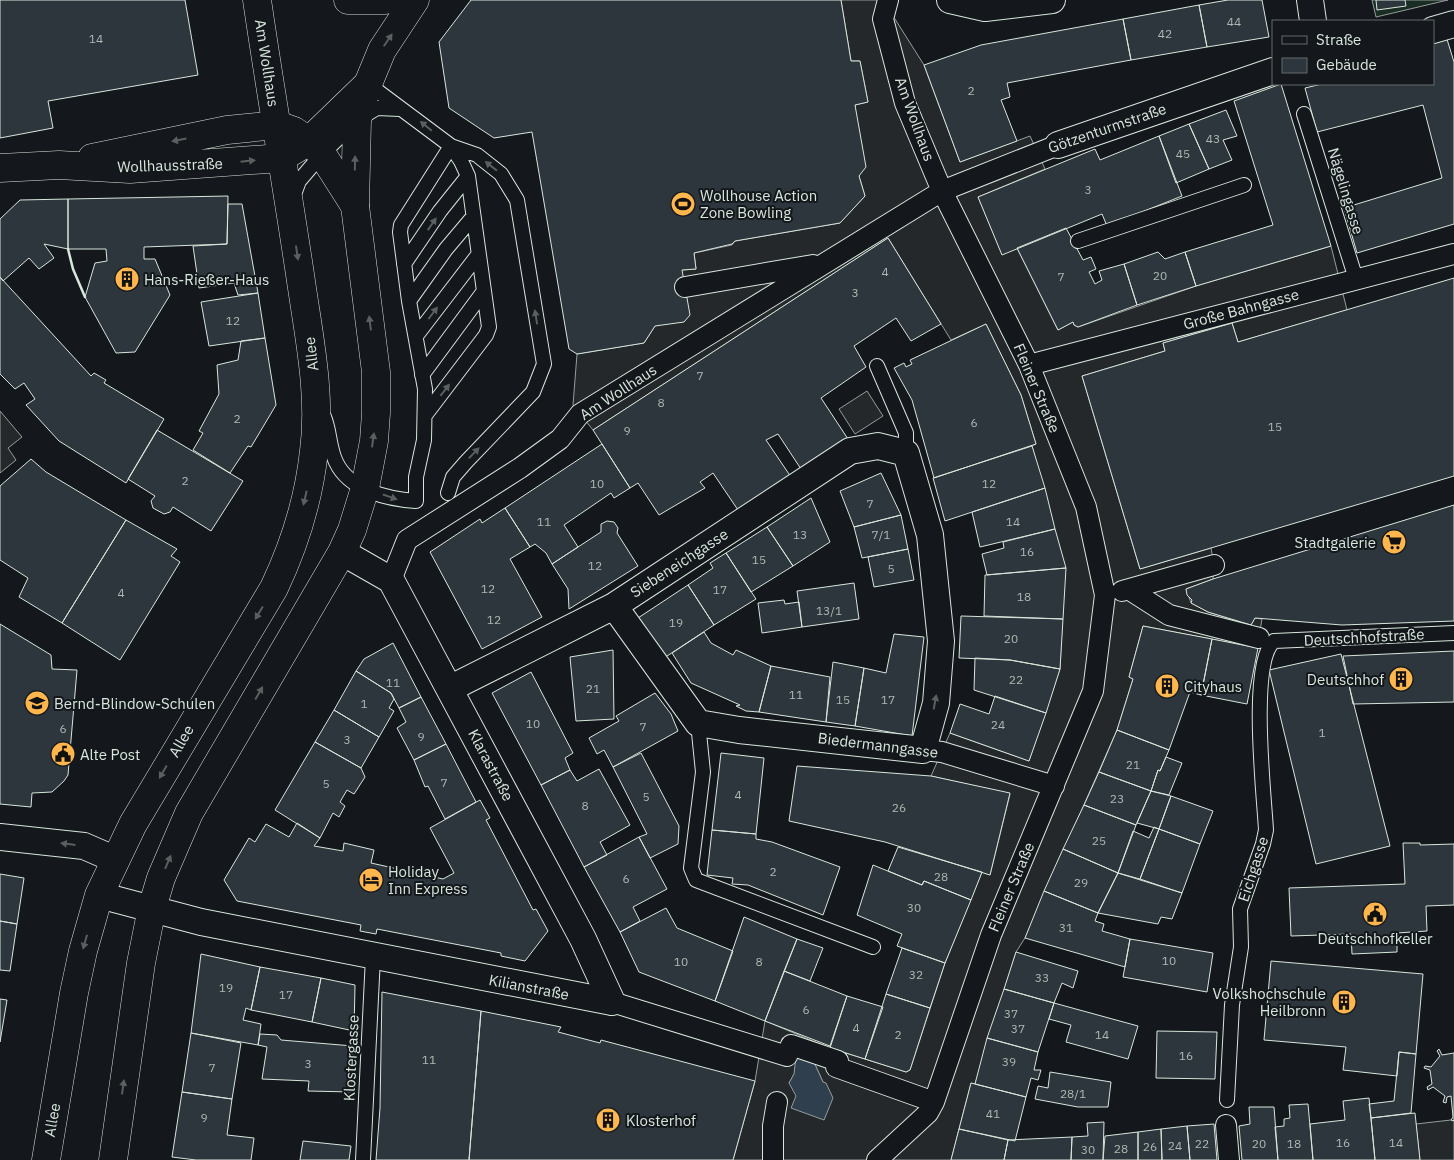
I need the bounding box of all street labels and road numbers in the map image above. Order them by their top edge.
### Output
street label: Am Wollhaus [251,18,283,108]
street label: Am Wollhaus [891,74,939,164]
street label: Götzenturmstraße [1045,99,1169,157]
street label: Nägelingasse [1324,145,1368,237]
street label: Wollhausstraße [117,154,223,176]
street label: Große Bahngasse [1181,284,1301,334]
street label: Allee [299,336,323,372]
street label: Fleiner Straße [1010,340,1064,436]
street label: Am Wollhaus [576,360,660,424]
street label: Siebeneichgasse [627,524,731,602]
street label: Deutschhofstraße [1303,624,1425,650]
street label: Allee [164,721,198,761]
street label: Klarastraße [464,726,518,804]
street label: Biedermanngasse [817,728,939,762]
street label: Eichgasse [1234,834,1272,904]
street label: Fleiner Straße [984,839,1038,935]
street label: Kilianstraße [487,970,571,1004]
street label: Klostergasse [339,1014,363,1102]
street label: Allee [40,1102,64,1138]

